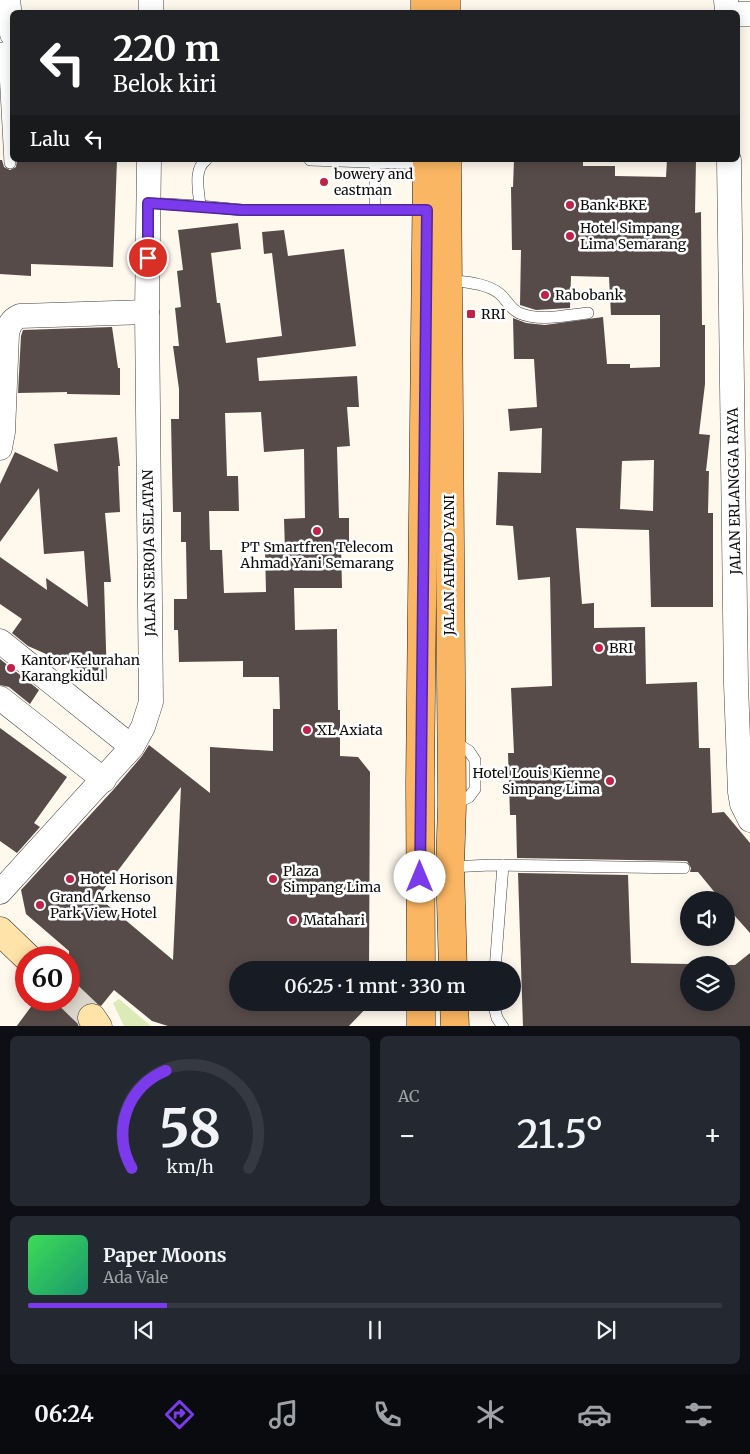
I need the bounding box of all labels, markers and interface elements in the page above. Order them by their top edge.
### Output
text: 220 m [113,27,220,71]
icon: left [30,30,95,95]
text: Belok kiri [113,70,217,98]
icon: left [80,125,108,153]
text: Lalu [30,127,70,151]
place label: bowery and eastman [333,165,414,199]
marker: bowery and eastman [318,176,330,188]
place label: Bank BKE [580,196,647,214]
marker: Bank BKE [564,199,576,211]
place label: Hotel Simpang Lima Semarang [580,219,687,253]
marker: Hotel Simpang Lima Semarang [564,230,576,242]
pin [127,237,169,279]
icon: arrive [134,244,162,272]
place label: Rabobank [555,286,623,304]
marker: Rabobank [539,289,551,301]
place label: RRI [481,305,506,323]
marker: RRI [465,308,477,320]
street label: JALAN ERLANGGA RAYA [724,407,744,576]
street label: JALAN SEROJA SELATAN [139,469,159,638]
street label: JALAN AHMAD YANI [440,494,458,637]
marker: PT Smartfren Telecom Ahmad Yani Semarang [311,525,323,537]
place label: PT Smartfren Telecom Ahmad Yani Semarang [239,538,394,572]
place label: BRI [609,639,633,657]
marker: BRI [593,642,605,654]
place label: Kantor Kelurahan Karangkidul [21,651,140,685]
marker: Kantor Kelurahan Karangkidul [5,662,17,674]
place label: XL Axiata [317,721,383,739]
marker: XL Axiata [301,724,313,736]
place label: Hotel Louis Kienne Simpang Lima [473,764,600,798]
marker: Hotel Louis Kienne Simpang Lima [604,775,616,787]
position arrow [393,850,445,902]
place label: Plaza Simpang Lima [283,862,381,896]
place label: Hotel Horison [80,870,174,888]
marker: Hotel Horison [64,873,76,885]
marker: Plaza Simpang Lima [267,873,279,885]
place label: Grand Arkenso Park View Hotel [50,888,157,922]
map controls [680,891,735,1011]
button: sound [680,891,735,946]
marker: Grand Arkenso Park View Hotel [34,899,46,911]
place label: Matahari [303,911,365,929]
marker: Matahari [287,914,299,926]
speed limit sign: 60 [15,946,80,1011]
button: layers [680,956,735,1011]
text: 06:25 · 1 mnt · 330 m [284,974,466,998]
text: AC [398,1086,420,1106]
text: 58 [159,1096,221,1161]
text: 21.5° [517,1111,603,1158]
text: − [398,1117,417,1153]
text: + [703,1117,722,1153]
text: km/h [166,1155,214,1178]
text: Paper Moons [103,1243,227,1267]
text: Ada Vale [103,1267,168,1287]
icon: previous [130,1316,158,1344]
icon: pause [361,1316,389,1344]
icon: next [592,1316,620,1344]
icon: directions [162,1397,197,1432]
icon: music [266,1397,301,1432]
icon: phone [370,1397,405,1432]
icon: climate [473,1397,508,1432]
icon: car [577,1397,612,1432]
icon: filters [681,1397,716,1432]
text: 06:24 [34,1400,94,1428]

